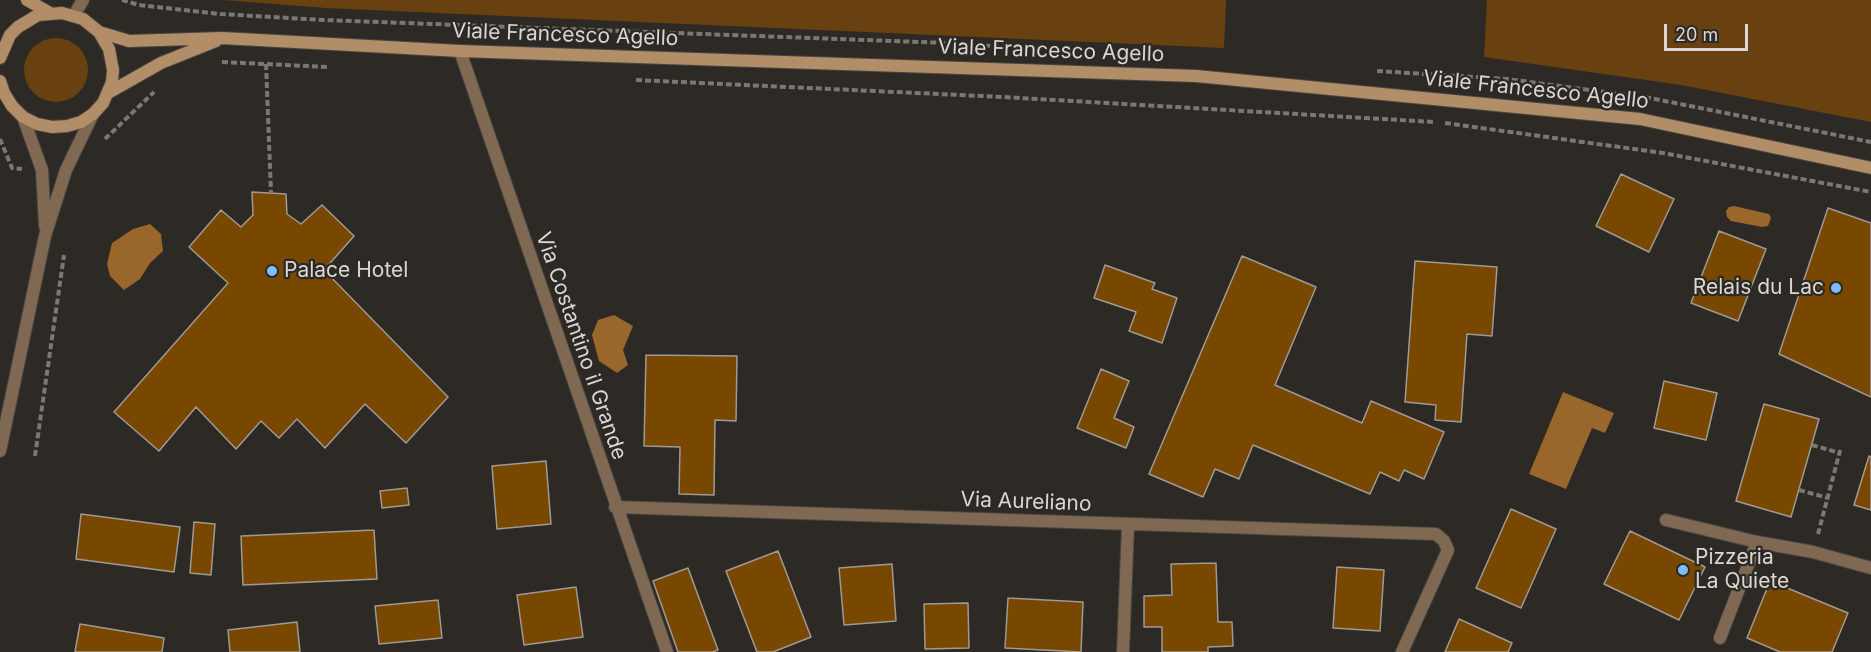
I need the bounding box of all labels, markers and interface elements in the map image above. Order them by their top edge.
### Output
scale bar [1667,12,1751,50]
street label: Viale Francesco Agello [451,18,679,52]
text: 20 m [1675,24,1718,45]
street label: Viale Francesco Agello [937,34,1165,68]
street label: Viale Francesco Agello [1422,66,1650,114]
street label: Via Costantino il Grande [530,229,632,463]
place label: Palace Hotel [284,258,408,284]
marker: Palace Hotel [265,264,279,278]
place label: Relais du Lac [1693,275,1824,301]
marker: Relais du Lac [1829,281,1843,295]
street label: Via Aureliano [960,487,1092,517]
place label: Pizzeria La Quiete [1695,545,1789,595]
marker: Pizzeria La Quiete [1676,563,1690,577]

